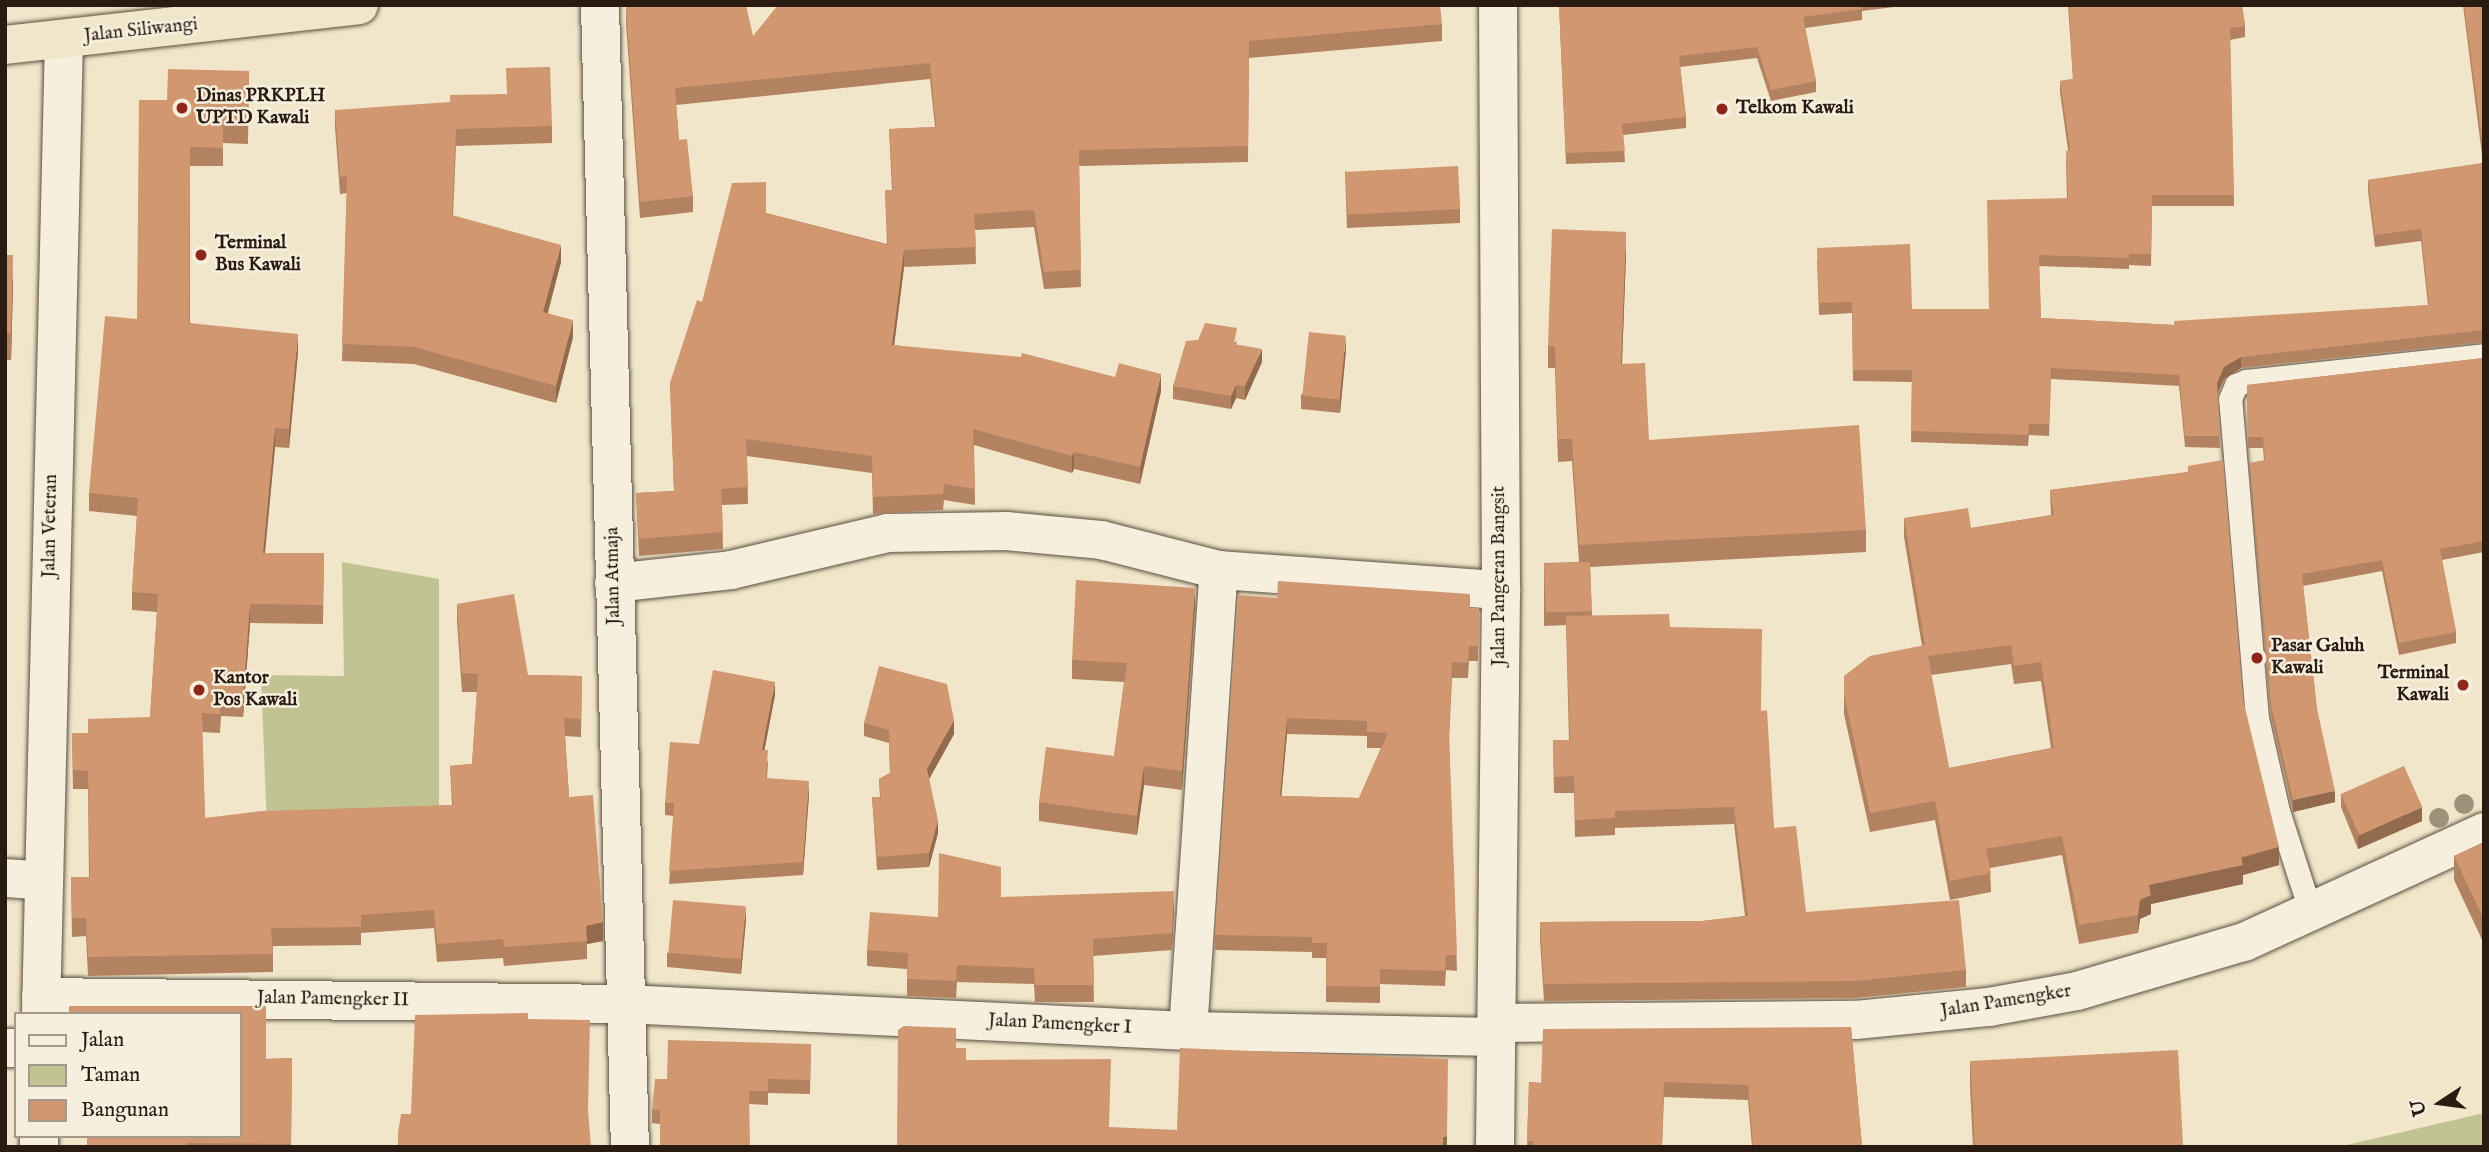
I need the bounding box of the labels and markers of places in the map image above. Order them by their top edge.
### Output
place label: Dinas PRKPLH UPTD Kawali [196,86,325,130]
place label: Telkom Kawali [1736,98,1854,120]
marker: Dinas PRKPLH UPTD Kawali [174,100,190,116]
marker: Telkom Kawali [1714,101,1730,117]
place label: Terminal Bus Kawali [215,233,301,277]
marker: Terminal Bus Kawali [193,247,209,263]
place label: Pasar Galuh Kawali [2271,636,2364,680]
marker: Pasar Galuh Kawali [2249,650,2265,666]
place label: Terminal Kawali [2378,663,2449,707]
place label: Kantor Pos Kawali [213,668,297,712]
marker: Terminal Kawali [2455,677,2471,693]
marker: Kantor Pos Kawali [191,682,207,698]

